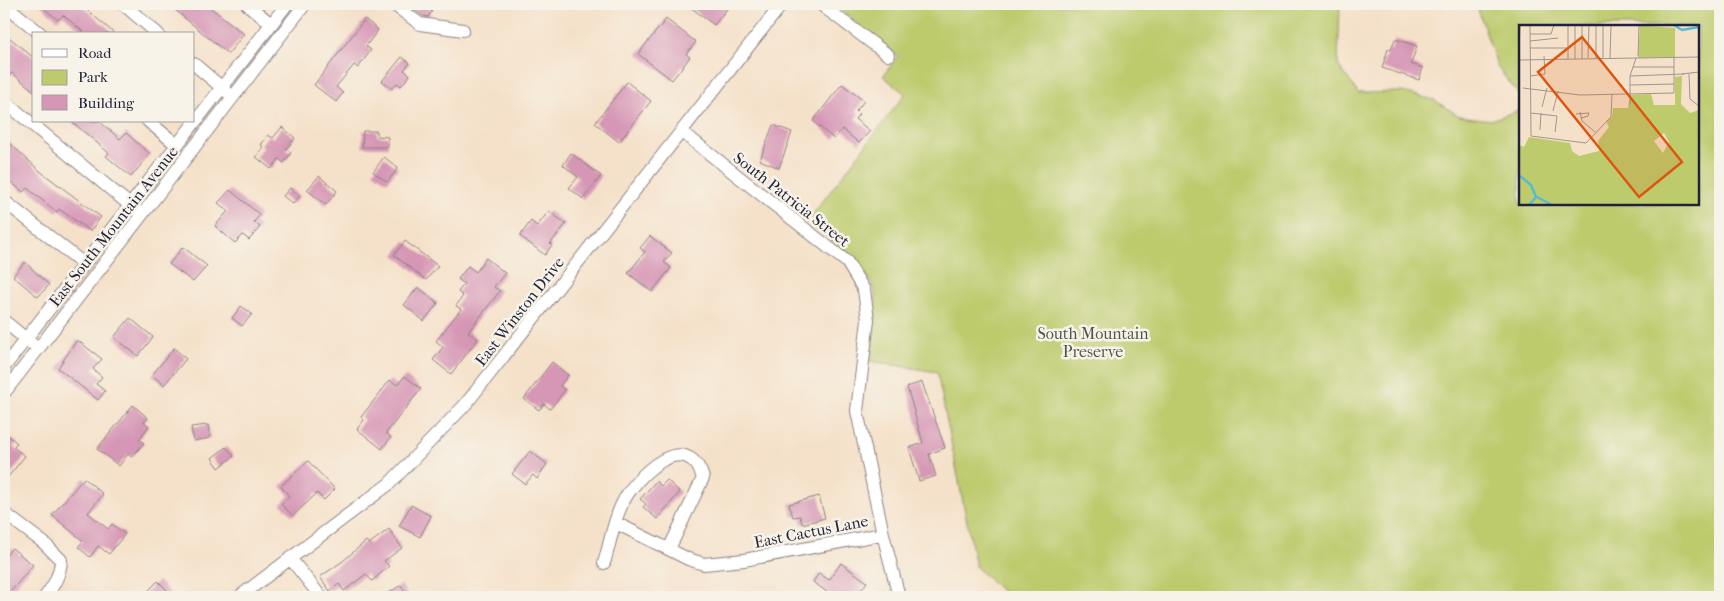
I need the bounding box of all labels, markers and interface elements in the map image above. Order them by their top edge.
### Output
inset map [1519,25,1699,205]
legend [32,32,195,122]
text: Road [78,44,112,62]
text: Park [78,68,108,86]
text: Building [78,94,135,112]
street label: East South Mountain Avenue [45,142,182,310]
street label: South Patricia Street [730,148,854,251]
street label: East Winston Drive [471,253,568,370]
park label: South Mountain Preserve [1037,324,1149,361]
street label: East Cactus Lane [752,511,870,552]

